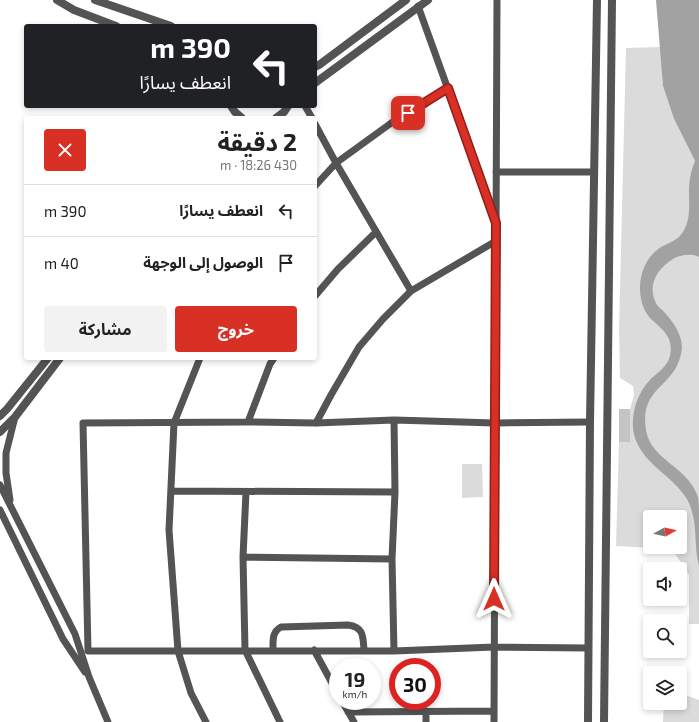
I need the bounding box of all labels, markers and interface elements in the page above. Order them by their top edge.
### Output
text: 390 m [150,30,231,64]
icon: left [245,40,297,92]
text: انعطف يسارًا [140,71,231,93]
pin [391,96,425,130]
icon: arrive [397,102,419,124]
text: 2 دقيقة [217,127,297,156]
button: close [44,129,86,171]
text: 430 m · 18:26 [220,157,297,173]
icon: left [275,200,297,222]
text: انعطف يسارًا [179,201,263,219]
text: 390 m [44,202,86,220]
icon: arrive [275,252,297,274]
text: الوصول إلى الوجهة [143,253,263,271]
text: 40 m [44,254,79,272]
button: مشاركة [44,306,167,352]
button: خروج [175,306,297,352]
north arrow [643,510,687,554]
map controls [643,510,687,710]
button: sound [643,562,687,606]
position arrow [473,578,515,620]
button: search [643,614,687,658]
speed limit sign: 30 [389,658,441,710]
button: layers [643,666,687,710]
text: 19 [345,667,365,691]
text: km/h [343,688,367,700]

